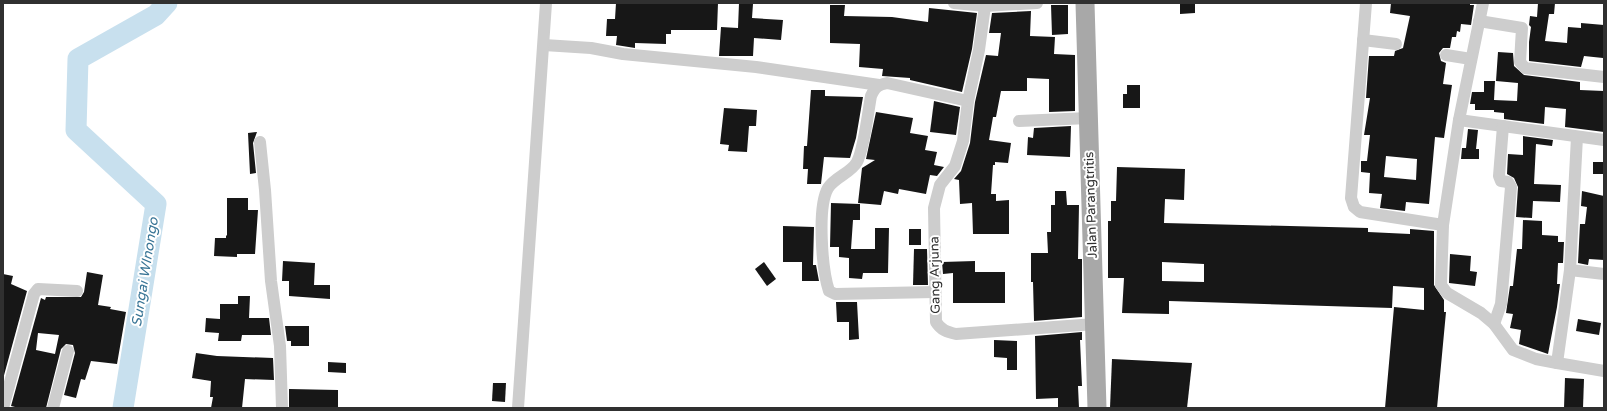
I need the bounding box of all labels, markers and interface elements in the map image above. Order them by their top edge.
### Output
street label: Jalan Parangtritis [1081,151,1101,259]
water label: Sungai WInongo [128,215,162,328]
street label: Gang Arjuna [926,236,944,314]

